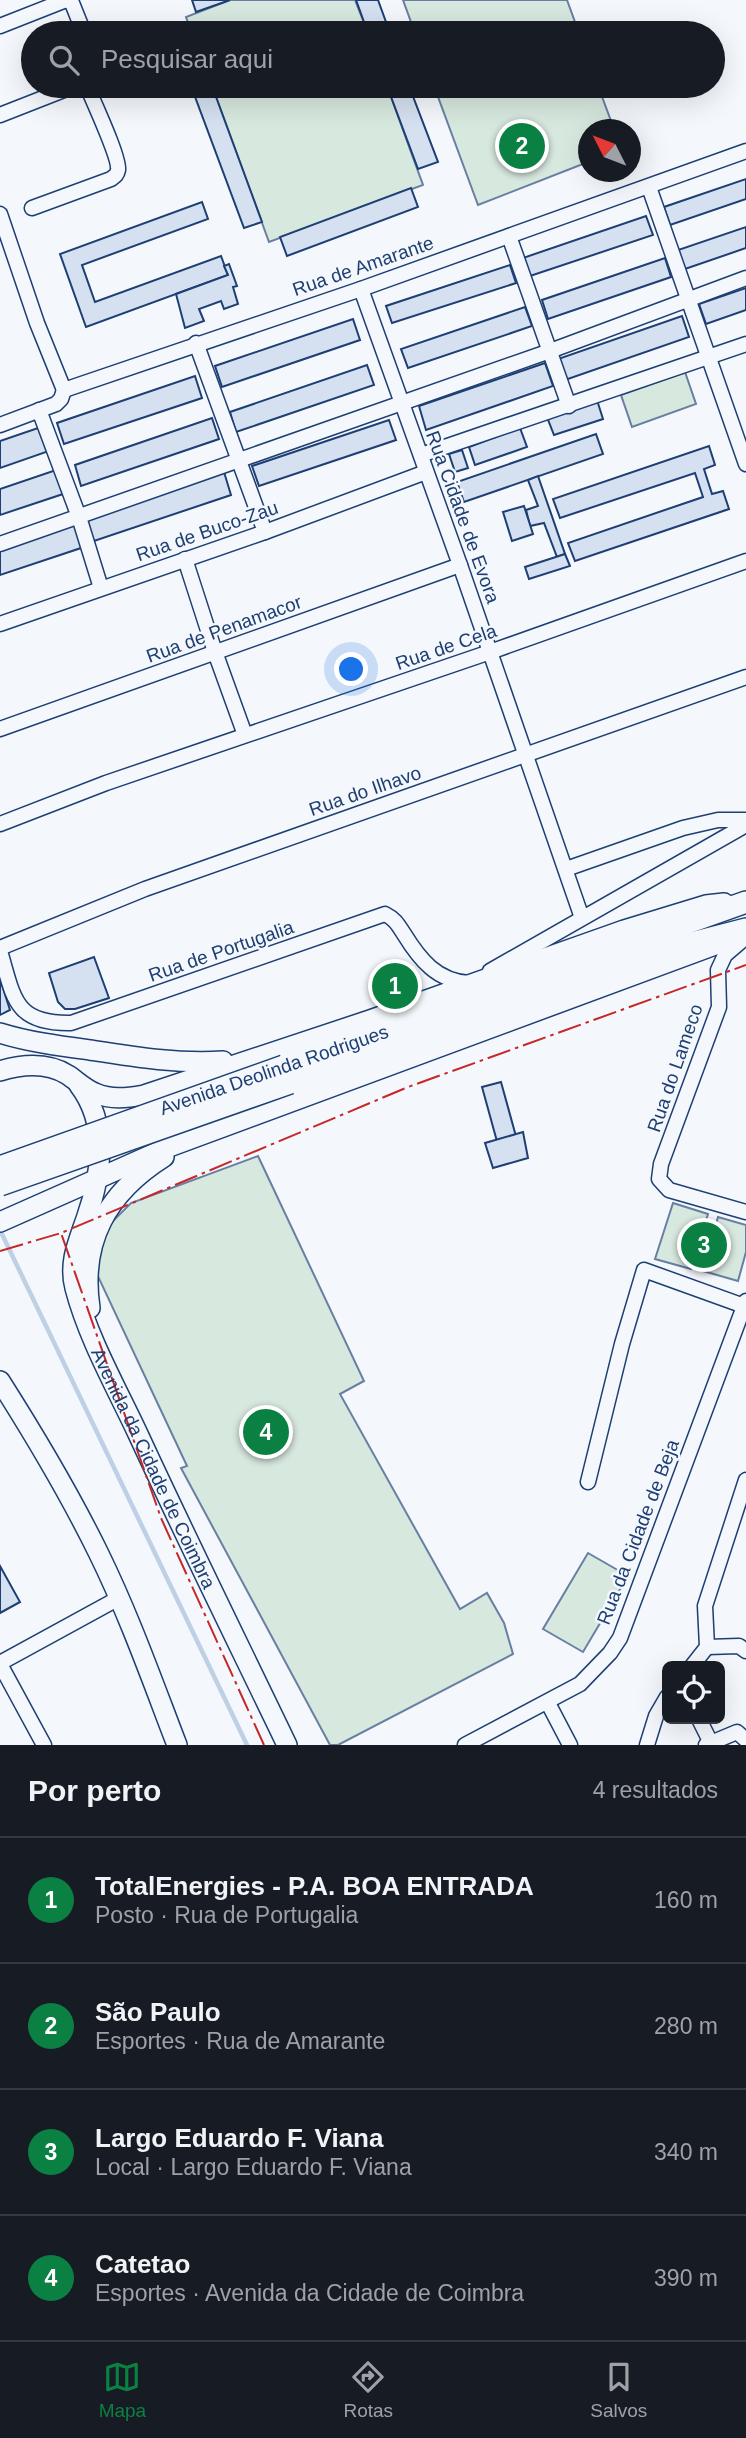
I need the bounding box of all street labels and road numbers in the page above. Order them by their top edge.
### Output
street label: Rua de Amarante [290,232,436,300]
street label: Rua Cidade de Evora [422,428,504,606]
street label: Rua de Buco-Zau [133,497,281,565]
street label: Rua de Penamacor [143,591,305,667]
street label: Rua de Cela [393,620,500,674]
street label: Rua do Ilhavo [306,762,424,820]
street label: Rua de Portugalia [146,916,297,986]
street label: Rua do Lameco [643,1001,707,1135]
street label: Avenida Deolinda Rodrigues [157,1021,391,1119]
street label: Avenida da Cidade de Coimbra [88,1345,220,1592]
street label: Rua da Cidade de Beja [593,1436,683,1627]

